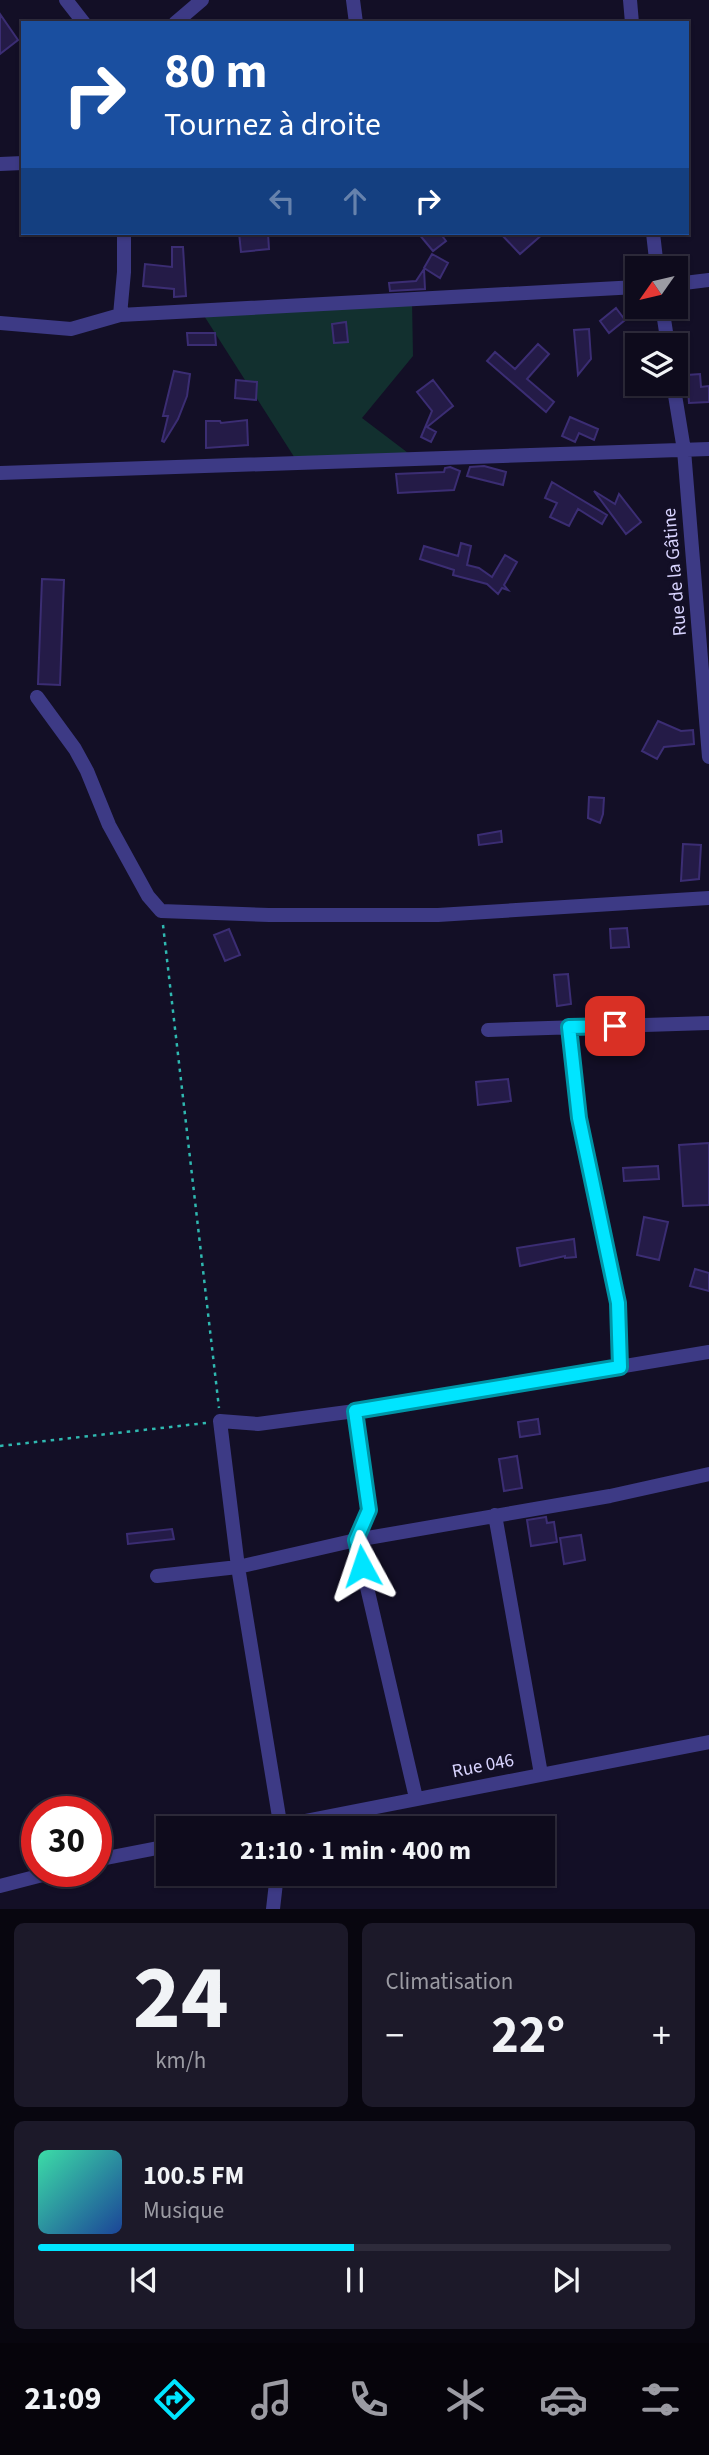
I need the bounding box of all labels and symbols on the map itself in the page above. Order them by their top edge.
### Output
north arrow [625,256,688,318]
street label: Rue de la Gâtine [656,507,694,637]
pin [585,996,645,1056]
position arrow [325,1529,399,1603]
street label: Rue 046 [450,1747,516,1785]
speed limit sign: 30 [21,1796,112,1887]

